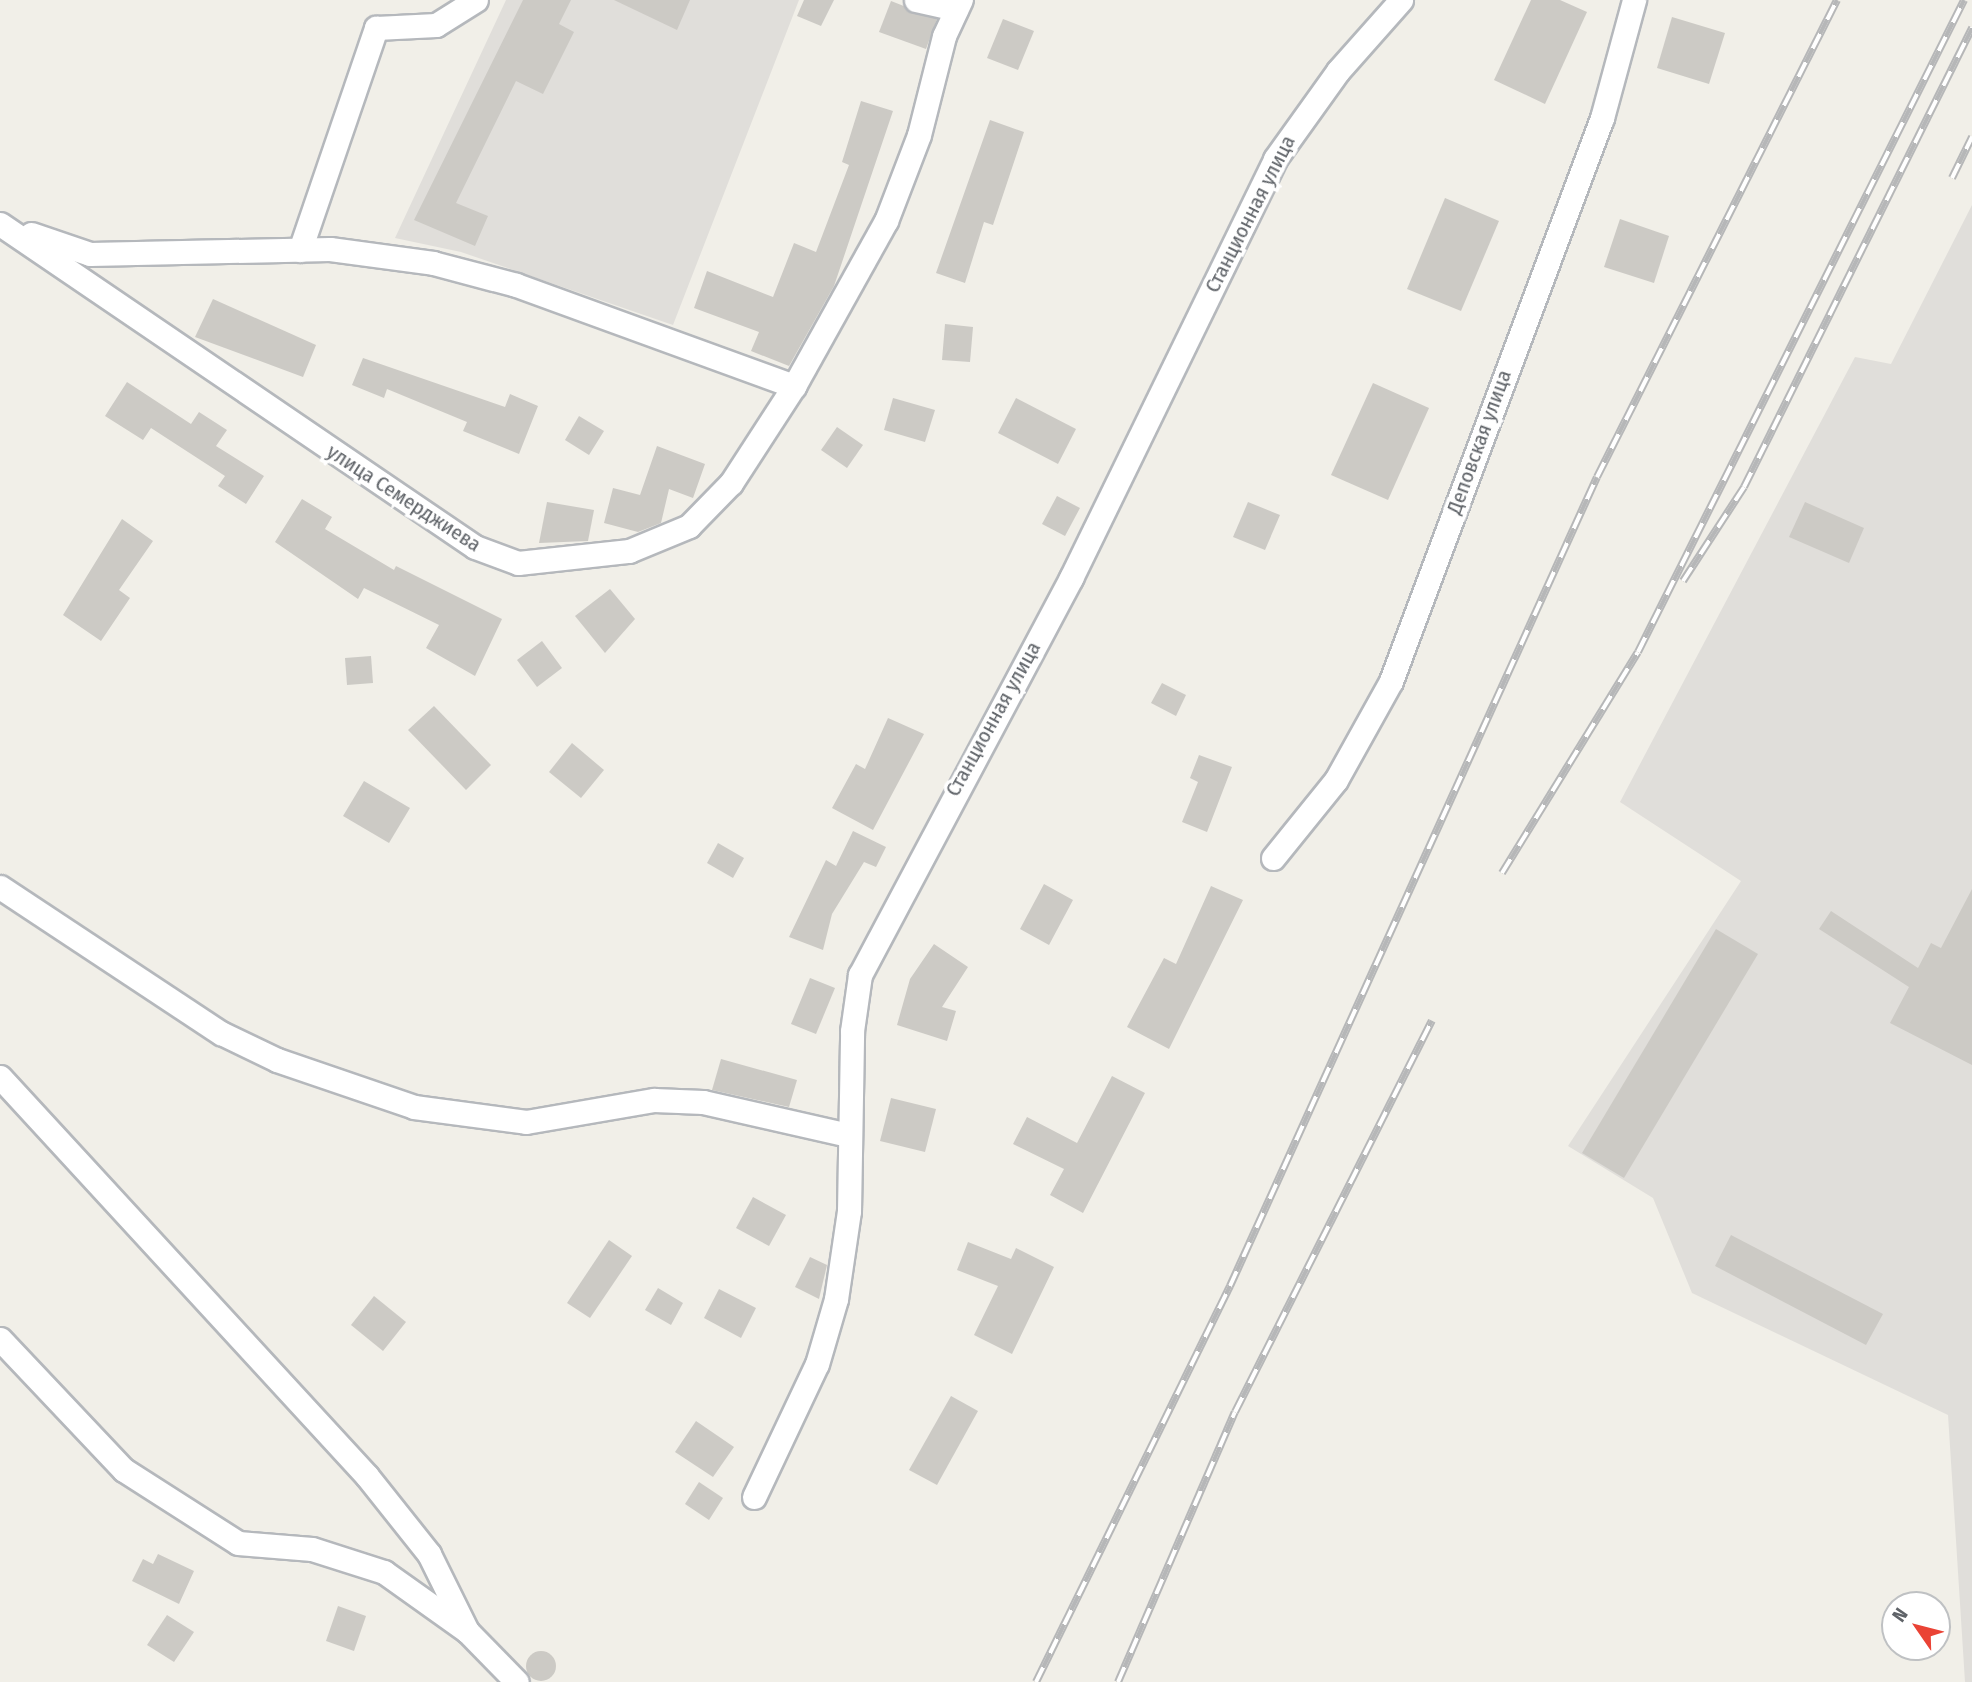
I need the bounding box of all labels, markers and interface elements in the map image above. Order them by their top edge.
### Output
street label: Станционная улица [1200,131,1300,297]
street label: Деповская улица [1441,367,1517,517]
street label: улица Семерджиева [322,439,486,557]
street label: Станционная улица [940,637,1046,801]
north arrow [1881,1591,1951,1661]
text: N [1887,1604,1913,1626]

